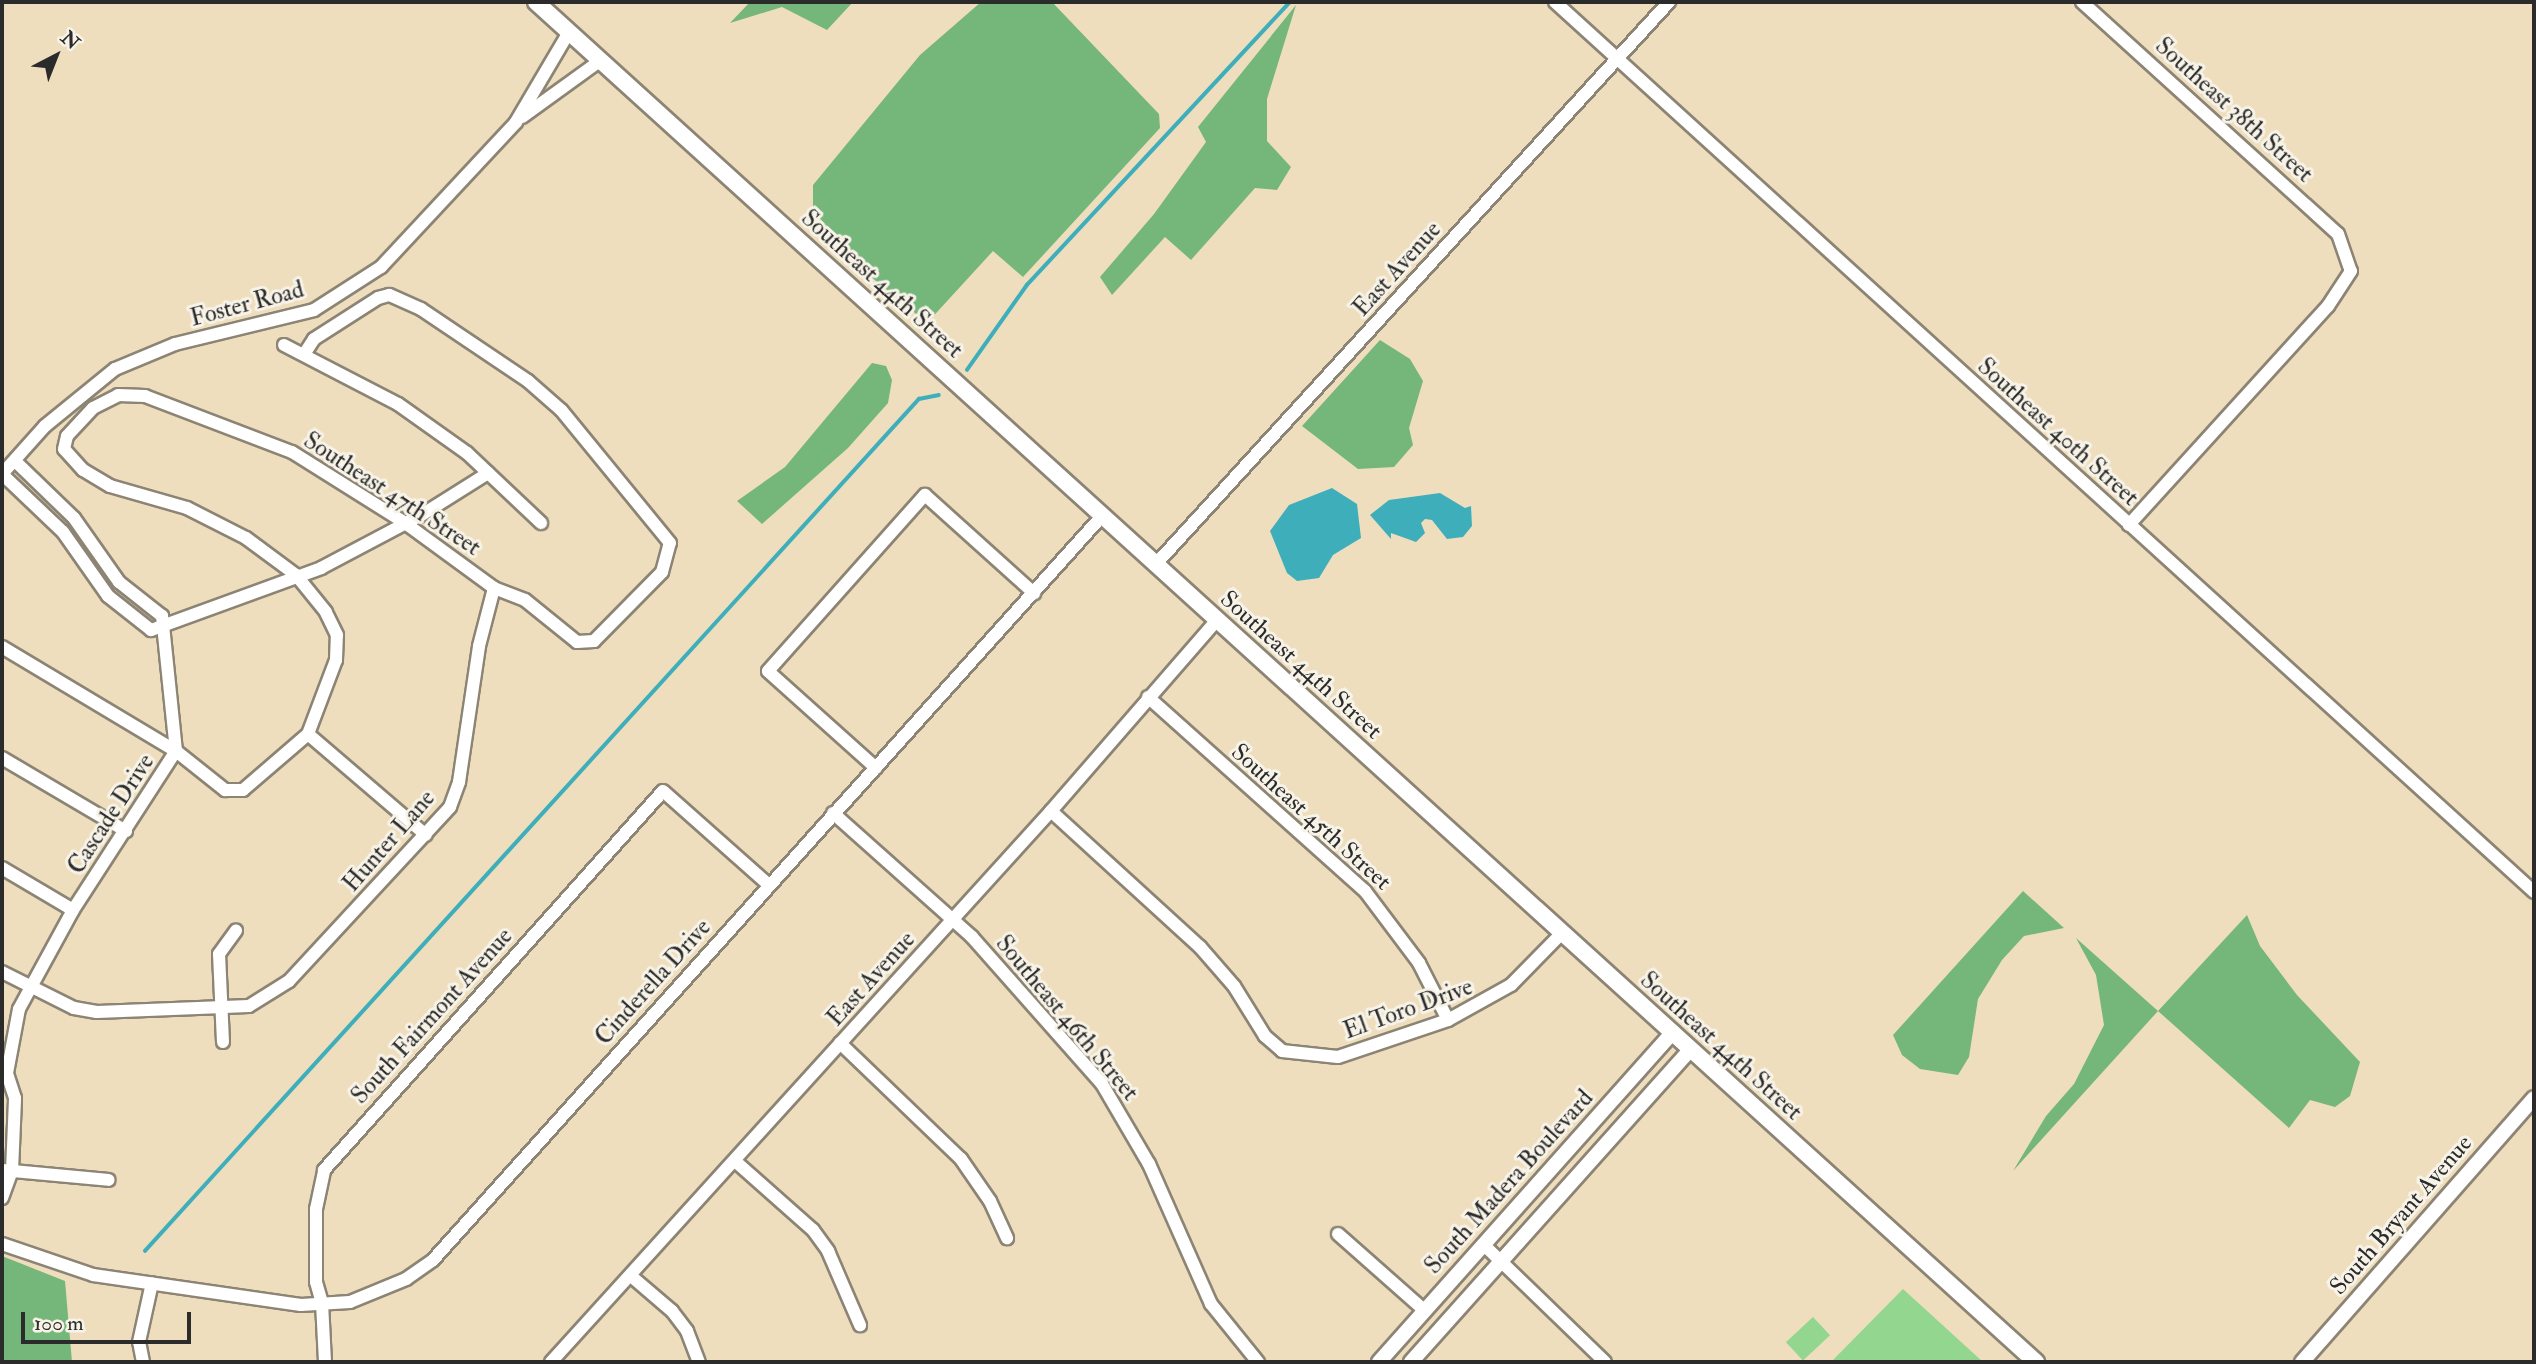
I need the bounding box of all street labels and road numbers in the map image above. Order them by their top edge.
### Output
street label: Southeast 38th Street [2149,32,2319,188]
street label: Southeast 44th Street [795,204,969,364]
street label: East Avenue [1347,216,1447,322]
street label: Foster Road [187,275,307,333]
street label: Southeast 40th Street [1971,352,2145,512]
street label: Southeast 47th Street [298,426,486,562]
street label: Southeast 44th Street [1214,585,1388,745]
street label: Southeast 45th Street [1225,738,1397,896]
street label: Cascade Drive [62,749,160,879]
street label: Hunter Lane [337,784,441,898]
street label: Cinderella Drive [589,913,717,1051]
street label: South Fairmont Avenue [345,922,519,1110]
street label: East Avenue [821,926,921,1032]
street label: Southeast 46th Street [989,930,1145,1106]
street label: Southeast 44th Street [1634,966,1808,1126]
street label: El Toro Drive [1340,972,1476,1046]
street label: South Madera Boulevard [1419,1084,1599,1280]
street label: South Bryant Avenue [2324,1129,2478,1301]

